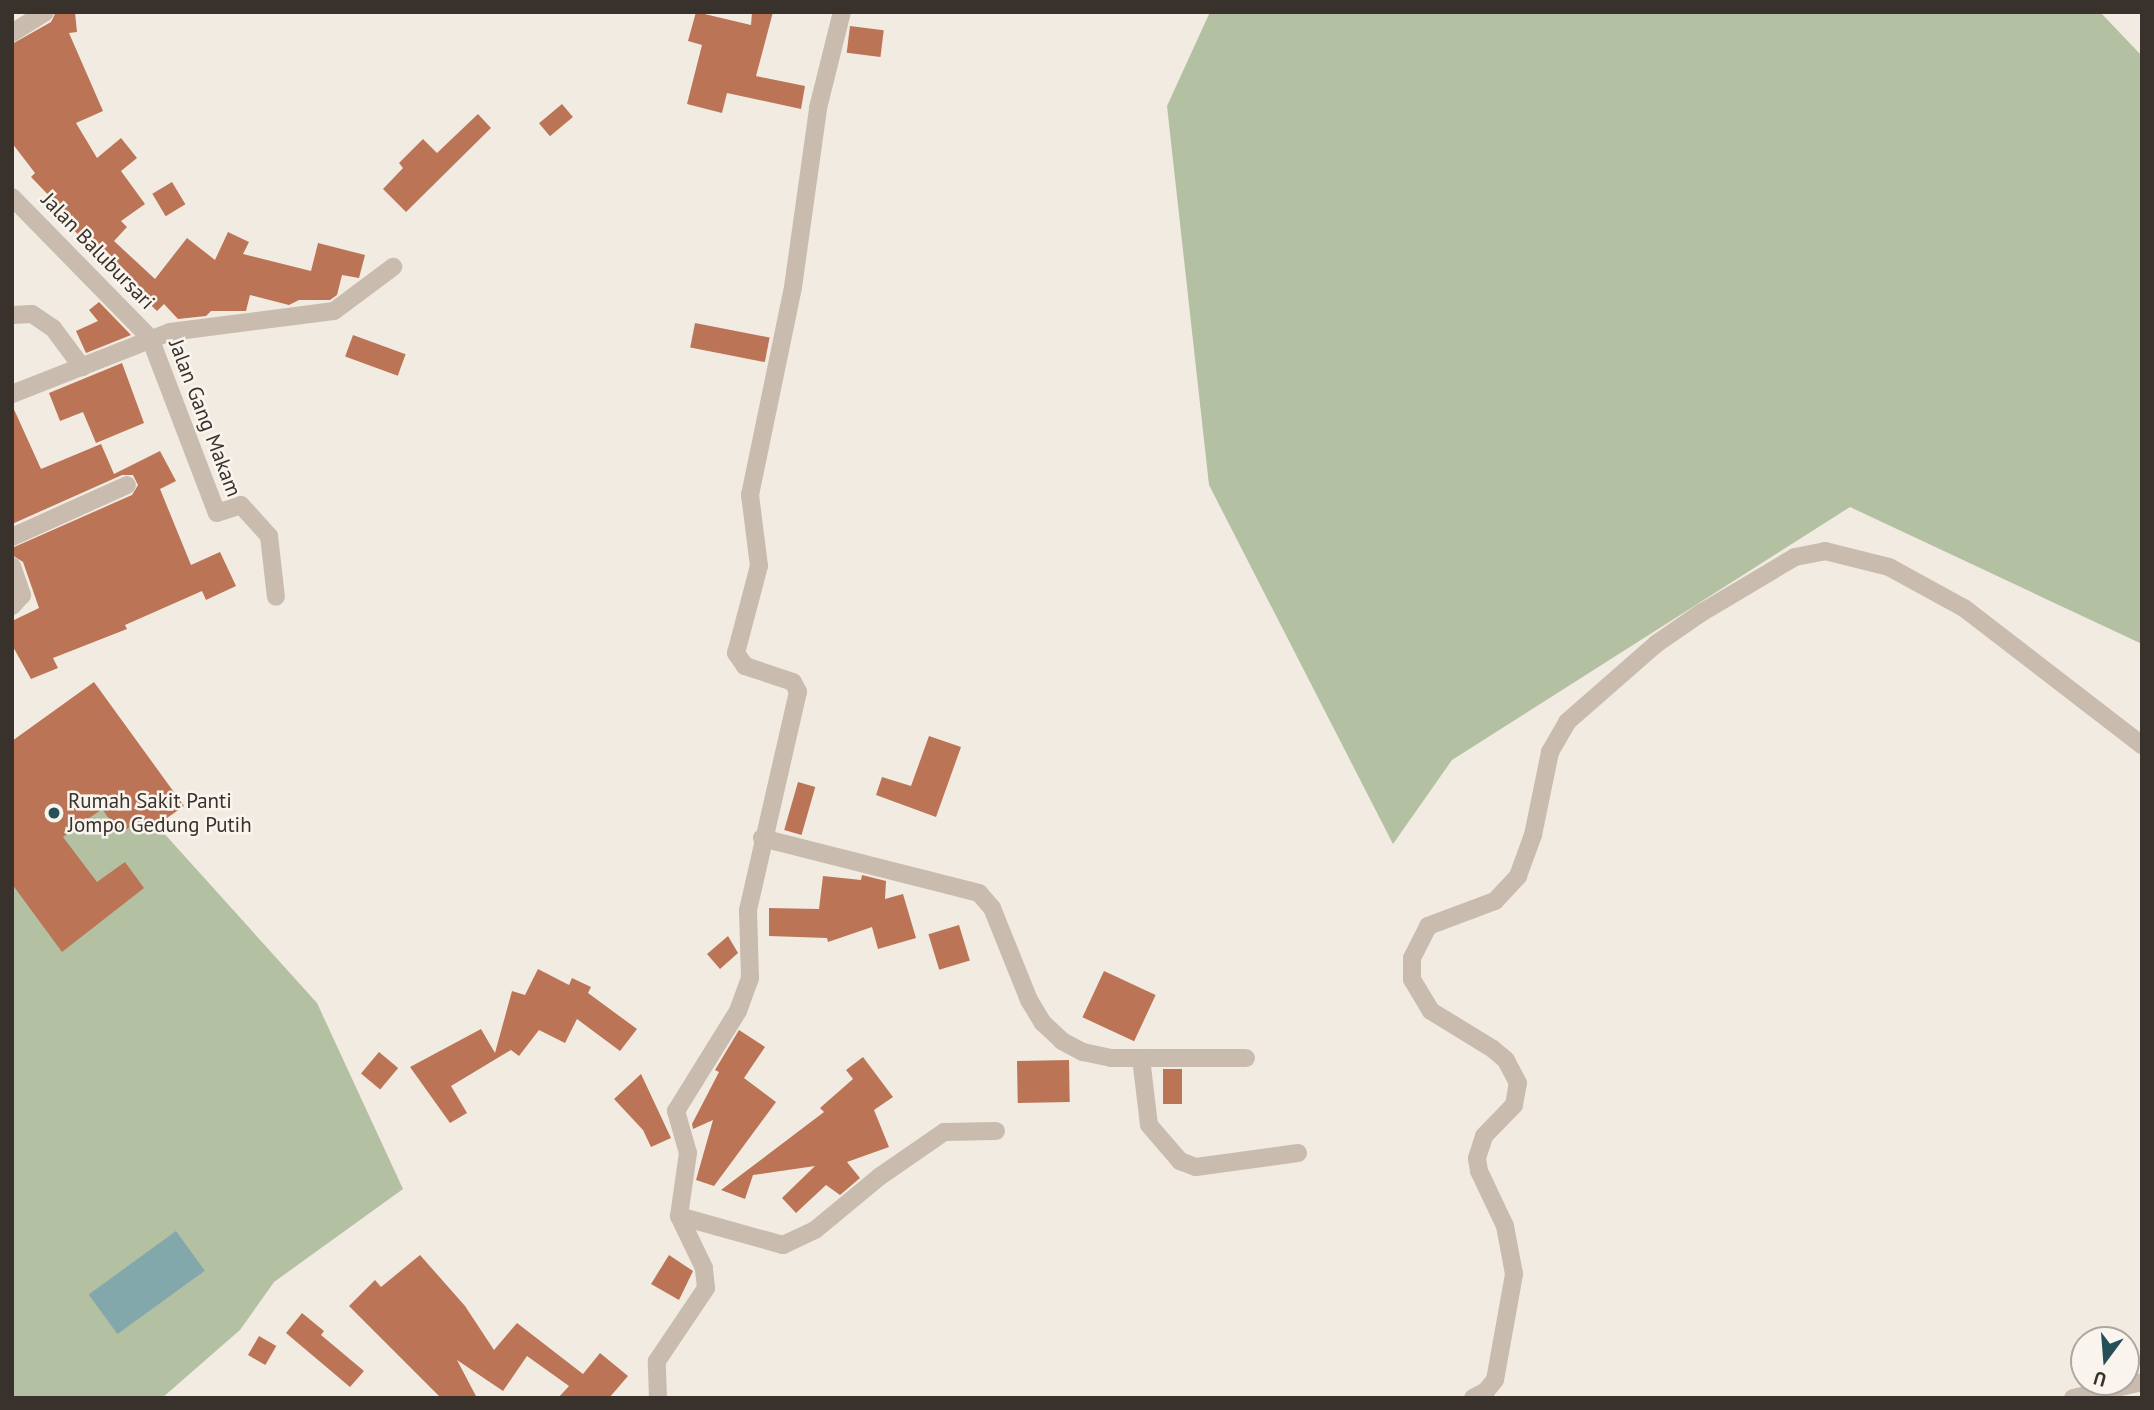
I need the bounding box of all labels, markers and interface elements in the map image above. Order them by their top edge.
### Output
street label: Jalan Balubursari [36,188,160,314]
street label: Jalan Gang Makam [163,336,247,500]
place label: Rumah Sakit Panti Jompo Gedung Putih [68,788,252,838]
marker: Rumah Sakit Panti Jompo Gedung Putih [46,805,62,821]
north arrow [2070,1326,2140,1396]
text: U [2091,1366,2109,1392]

